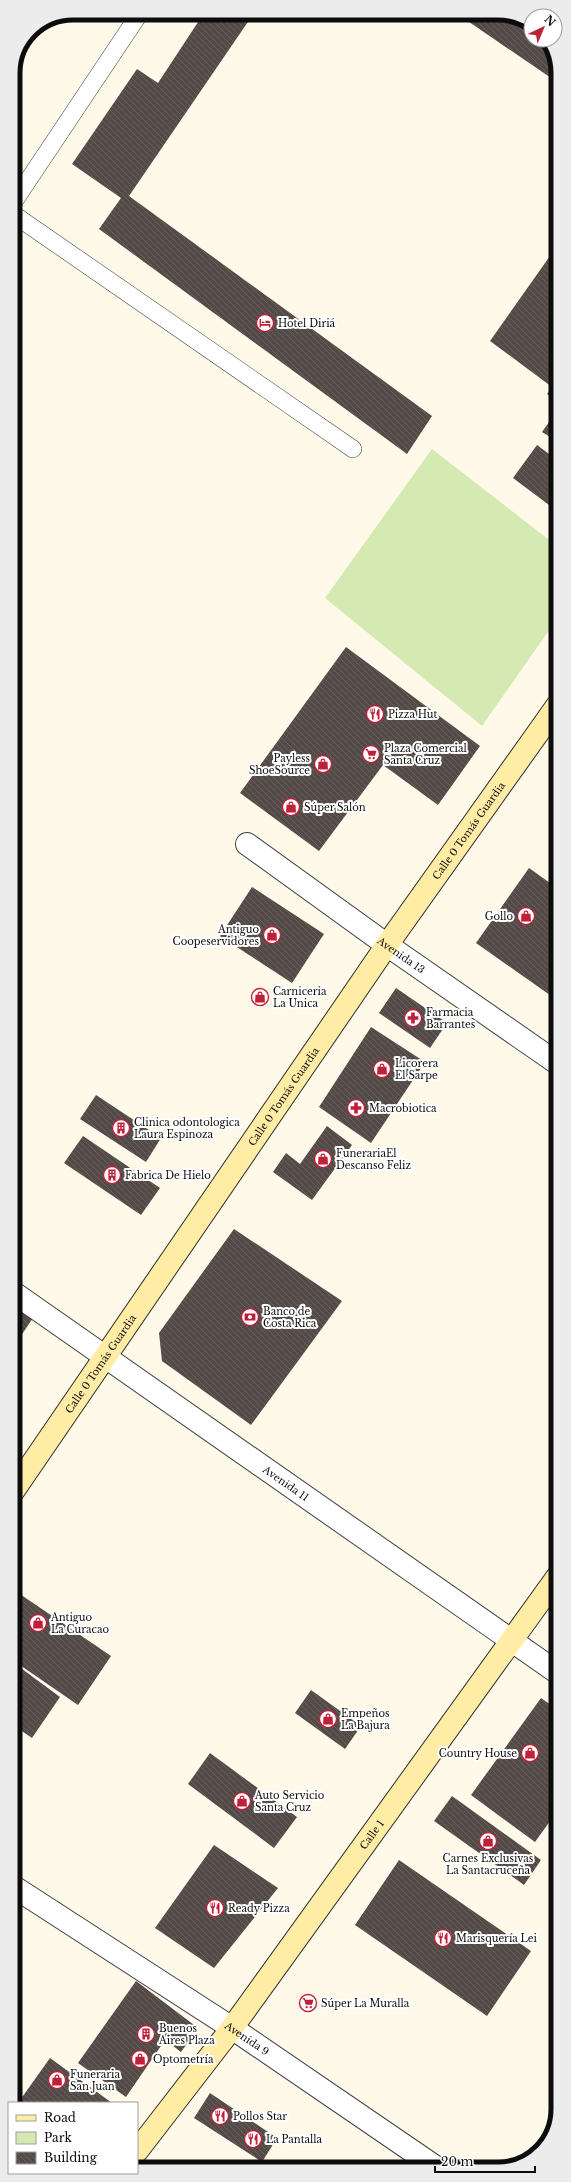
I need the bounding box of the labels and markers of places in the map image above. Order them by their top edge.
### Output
hotel icon: Hotel Diriá [255,313,275,333]
place label: Hotel Diriá [278,317,336,330]
restaurant icon: Pizza Hut [365,704,385,724]
place label: Pizza Hut [388,708,437,721]
place label: Plaza Comercial Santa Cruz [384,742,467,767]
supermarket icon: Plaza Comercial Santa Cruz [361,744,381,764]
place label: Payless ShoeSource [249,752,310,777]
shop icon: Payless ShoeSource [313,754,333,774]
shop icon: Súper Salón [281,797,301,817]
place label: Súper Salón [304,801,366,814]
shop icon: Gollo [516,906,536,926]
place label: Gollo [485,910,513,923]
place label: Antiguo Coopeservidores [173,923,259,948]
shop icon: Antiguo Coopeservidores [262,925,282,945]
place label: Carniceria La Unica [273,985,327,1010]
shop icon: Carniceria La Unica [250,987,270,1007]
place label: Farmacia Barrantes [426,1006,476,1031]
pharmacy icon: Farmacia Barrantes [403,1008,423,1028]
place label: Licorera El Sarpe [395,1057,439,1082]
shop icon: Licorera El Sarpe [372,1059,392,1079]
pharmacy icon: Macrobiotica [346,1098,366,1118]
place label: Macrobiotica [369,1102,437,1115]
place label: Clinica odontologica Laura Espinoza [134,1116,240,1141]
building icon: Clinica odontologica Laura Espinoza [111,1118,131,1138]
place label: FunerariaEl Descanso Feliz [336,1147,412,1172]
shop icon: FunerariaEl Descanso Feliz [313,1149,333,1169]
building icon: Fabrica De Hielo [102,1165,122,1185]
place label: Fabrica De Hielo [125,1169,211,1182]
place label: Banco de Costa Rica [263,1305,317,1330]
bank icon: Banco de Costa Rica [240,1307,260,1327]
place label: Antiguo La Curacao [50,1611,109,1636]
shop icon: Antiguo La Curacao [28,1613,48,1633]
place label: Empeños La Bajura [341,1707,390,1732]
shop icon: Empeños La Bajura [318,1709,338,1729]
shop icon: Country House [520,1743,540,1763]
place label: Country House [439,1747,517,1760]
place label: Auto Servicio Santa Cruz [254,1789,325,1814]
shop icon: Auto Servicio Santa Cruz [232,1791,252,1811]
shop icon: Carnes Exclusivas La Santacruceña [478,1831,498,1851]
place label: Carnes Exclusivas La Santacruceña [443,1852,534,1877]
restaurant icon: Ready Pizza [205,1898,225,1918]
place label: Ready Pizza [228,1902,290,1915]
restaurant icon: Marisquería Lei [433,1928,453,1948]
place label: Marisquería Lei [456,1932,538,1945]
supermarket icon: Súper La Muralla [298,1993,318,2013]
place label: Súper La Muralla [321,1997,410,2010]
place label: Buenos Aires Plaza [158,2022,215,2047]
building icon: Buenos Aires Plaza [136,2024,156,2044]
shop icon: Optometría [130,2049,150,2069]
place label: Optometría [153,2053,214,2066]
place label: Funeraria San Juan [70,2068,121,2093]
shop icon: Funeraria San Juan [47,2070,67,2090]
restaurant icon: Pollos Star [210,2106,230,2126]
place label: Pollos Star [233,2110,287,2123]
restaurant icon: La Pantalla [243,2129,263,2149]
place label: La Pantalla [266,2133,323,2146]

